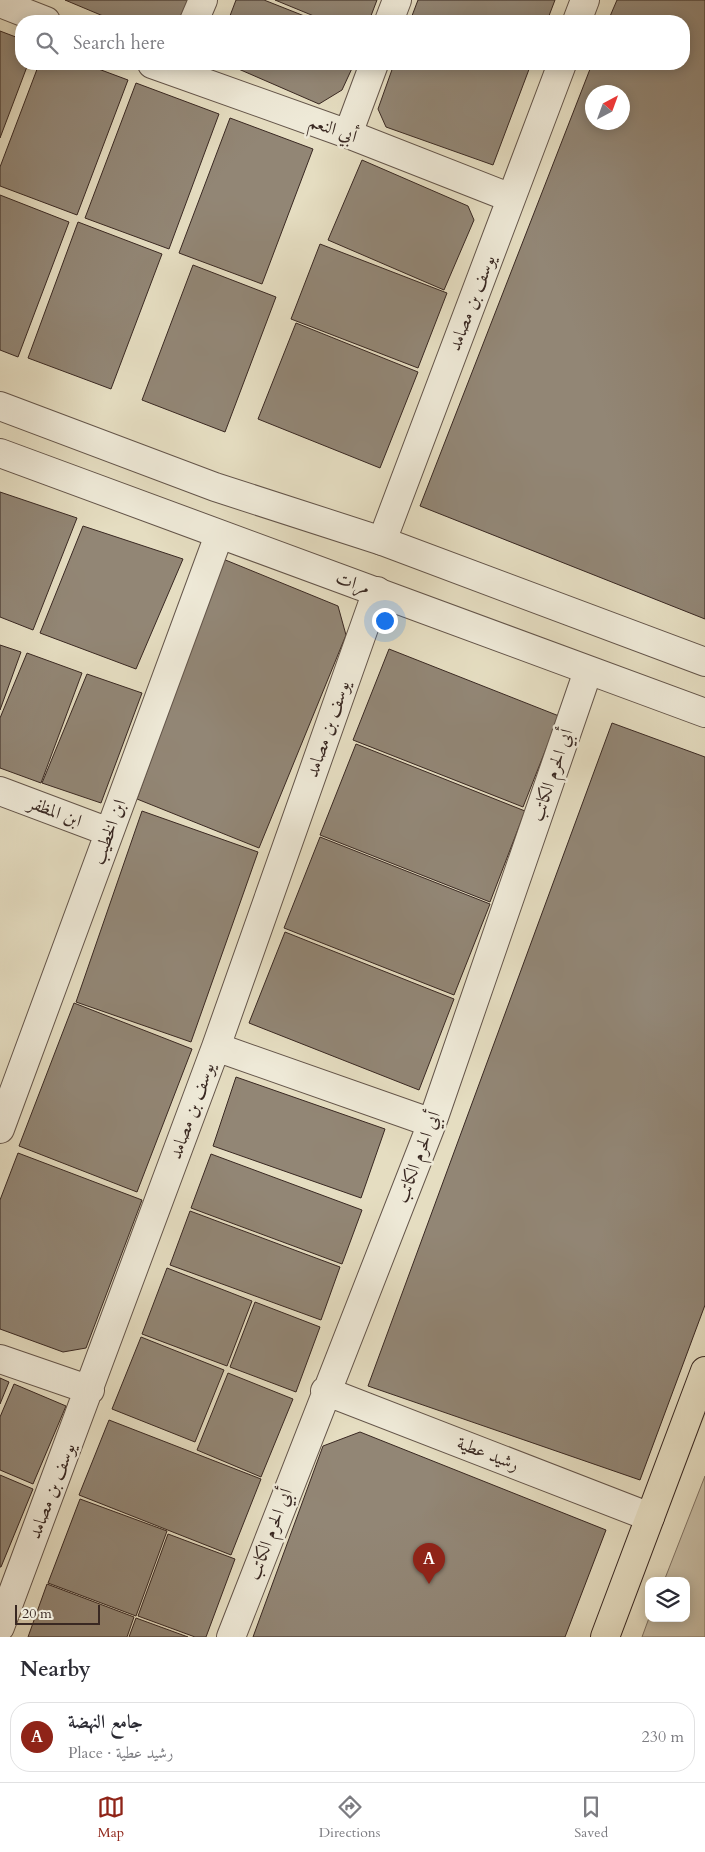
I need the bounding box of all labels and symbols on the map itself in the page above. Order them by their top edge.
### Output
north arrow [585,85,630,130]
street label: أبي النعم [304,108,362,153]
street label: يوسف بن مصامد [442,250,502,354]
street label: مرات [332,565,374,601]
your location [372,608,398,634]
street label: يوسف بن مصامد [300,676,357,781]
street label: أبي الحرم الكاتب [524,724,583,826]
street label: ابن المظفر [23,790,85,834]
street label: ابن الخطيب [86,796,132,868]
street label: يوسف بن مصامد [163,1058,221,1163]
street label: أبي الحرم الكاتب [388,1107,450,1207]
street label: رشيد عطية [453,1431,523,1477]
street label: يوسف بن مصامد [22,1438,82,1542]
street label: أبي الحرم الكاتب [240,1484,302,1584]
pin: A [413,1543,445,1584]
scale bar [15,1602,100,1625]

